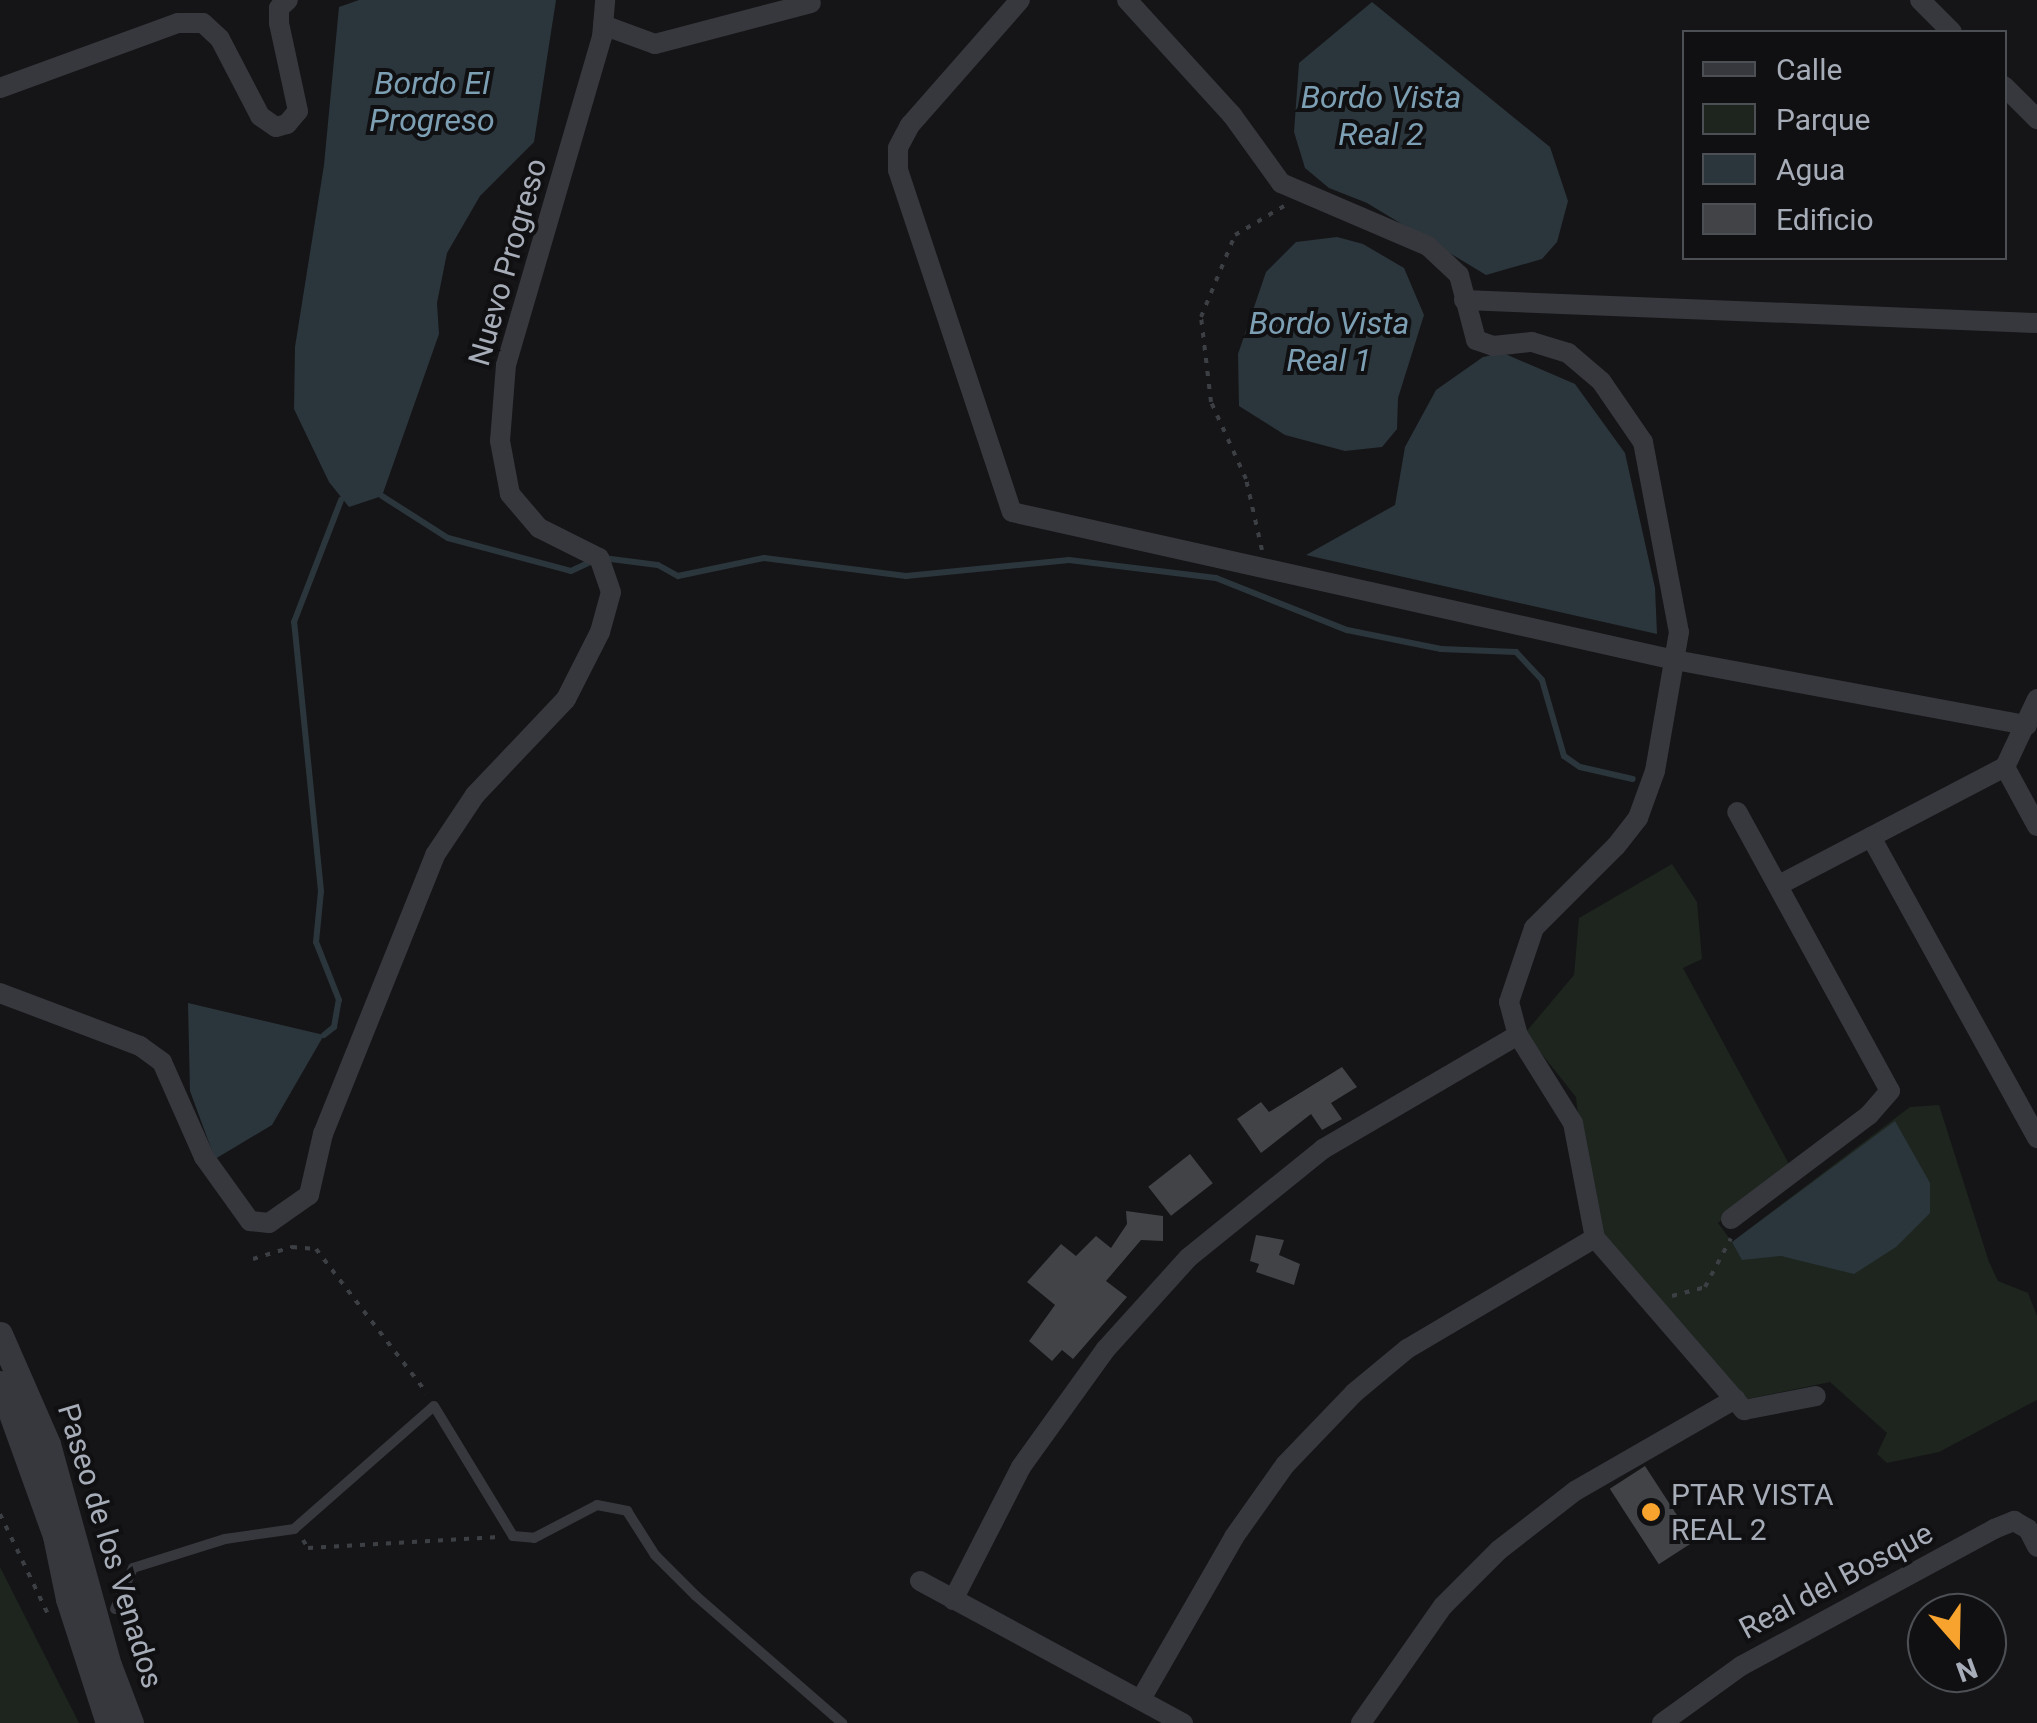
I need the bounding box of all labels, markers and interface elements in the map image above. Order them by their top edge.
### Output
legend [1682,30,2007,260]
text: Calle [1776,52,1842,87]
water label: Bordo El Progreso [369,65,495,140]
water label: Bordo Vista Real 2 [1301,79,1461,154]
text: Parque [1776,102,1870,137]
text: Agua [1776,152,1845,187]
street label: Nuevo Progreso [461,154,555,370]
text: Edificio [1776,202,1874,237]
water label: Bordo Vista Real 1 [1249,305,1409,380]
street label: Paseo de los Venados [50,1399,170,1693]
place label: PTAR VISTA REAL 2 [1671,1477,1834,1548]
marker: PTAR VISTA REAL 2 [1640,1501,1662,1523]
street label: Real del Bosque [1733,1515,1939,1647]
north arrow [1907,1593,2007,1693]
text: N [1952,1651,1982,1689]

